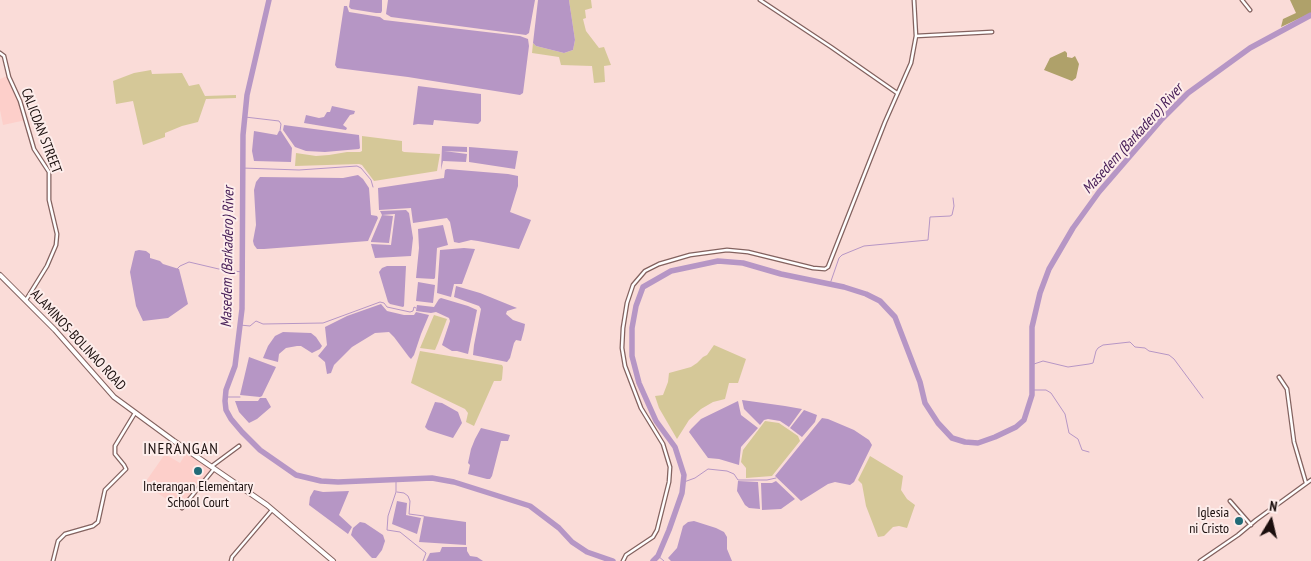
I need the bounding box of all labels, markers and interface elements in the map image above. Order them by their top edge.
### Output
water label: Masedem (Barkadero) River [1079,80,1187,198]
street label: CALICDAN STREET [17,86,65,176]
water label: Masedem (Barkadero) River [218,186,238,328]
street label: ALAMINOS-BOLINAO ROAD [27,286,129,394]
district label: INERANGAN [142,439,220,459]
marker: Interangan Elementary School Court [192,465,204,477]
place label: Interangan Elementary School Court [143,479,253,512]
north arrow [1246,496,1296,546]
text: N [1268,497,1278,516]
place label: Iglesia ni Cristo [1189,505,1229,538]
marker: Iglesia ni Cristo [1233,515,1245,527]

